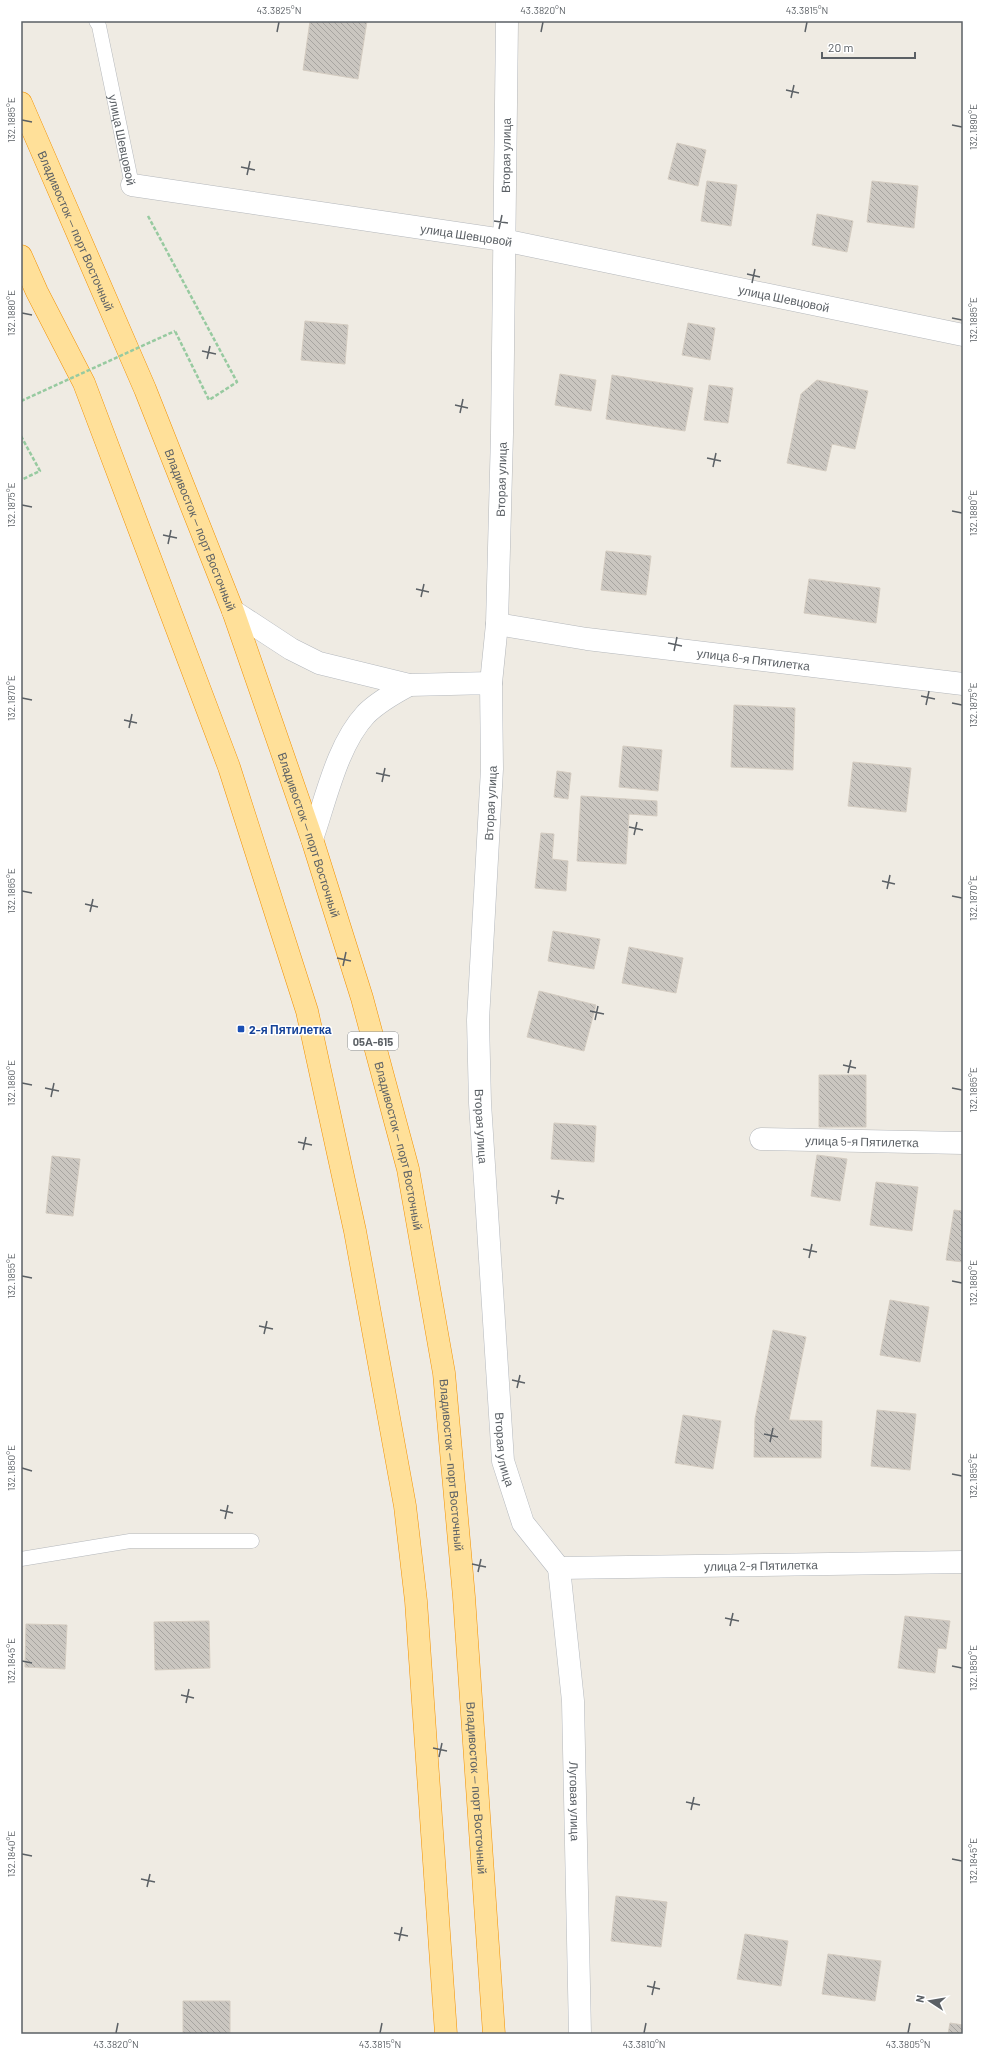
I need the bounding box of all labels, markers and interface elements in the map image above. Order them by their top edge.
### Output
text: 43.3825°N [257,4,301,16]
text: 43.3820°N [520,4,566,16]
text: 43.3815°N [786,4,828,16]
scale bar [822,34,915,60]
text: 20 m [828,40,854,54]
street label: улица Шевцовой [105,93,139,186]
text: 132.1885°E [5,97,17,143]
text: 132.1890°E [967,104,979,150]
street label: Вторая улица [498,118,514,193]
street label: Владивосток — порт Восточный [35,148,117,313]
street label: улица Шевцовой [419,221,513,249]
street label: улица Шевцовой [737,282,831,314]
text: 132.1880°E [5,290,17,336]
text: 132.1885°E [967,297,979,343]
street label: Вторая улица [493,441,510,517]
street label: Владивосток — порт Восточный [162,447,239,613]
text: 132.1875°E [5,482,17,528]
text: 132.1880°E [967,490,979,536]
street label: улица 6-я Пятилетка [696,645,811,673]
text: 132.1870°E [5,675,17,721]
text: 132.1875°E [967,682,979,728]
street label: Владивосток — порт Восточный [275,750,343,919]
street label: Вторая улица [481,765,500,841]
text: 132.1865°E [5,868,17,914]
text: 132.1870°E [967,875,979,921]
place label: 2-я Пятилетка [249,1022,332,1036]
marker: 2-я Пятилетка [236,1024,246,1034]
road number: 05А-615 [348,1032,398,1050]
text: 132.1860°E [5,1060,17,1106]
street label: Владивосток — порт Восточный [372,1060,426,1231]
text: 132.1865°E [967,1067,979,1113]
street label: Вторая улица [472,1089,491,1164]
street label: улица 5-я Пятилетка [805,1133,919,1149]
text: 132.1855°E [5,1253,17,1299]
text: 132.1860°E [967,1260,979,1306]
street label: Владивосток — порт Восточный [438,1378,467,1552]
street label: Вторая улица [493,1412,518,1488]
text: 132.1850°E [5,1445,17,1491]
text: 132.1855°E [967,1453,979,1499]
street label: улица 2-я Пятилетка [704,1557,818,1574]
text: 132.1845°E [5,1638,17,1684]
text: 132.1850°E [967,1645,979,1691]
street label: Владивосток — порт Восточный [464,1701,490,1875]
street label: Луговая улица [566,1761,583,1842]
text: 132.1840°E [5,1831,17,1877]
text: 132.1845°E [967,1838,979,1884]
north arrow [910,1981,950,2021]
text: N [913,1994,927,2004]
text: 43.3820°N [93,2038,139,2050]
text: 43.3815°N [359,2038,401,2050]
text: 43.3810°N [622,2038,666,2050]
text: 43.3805°N [885,2038,931,2050]

